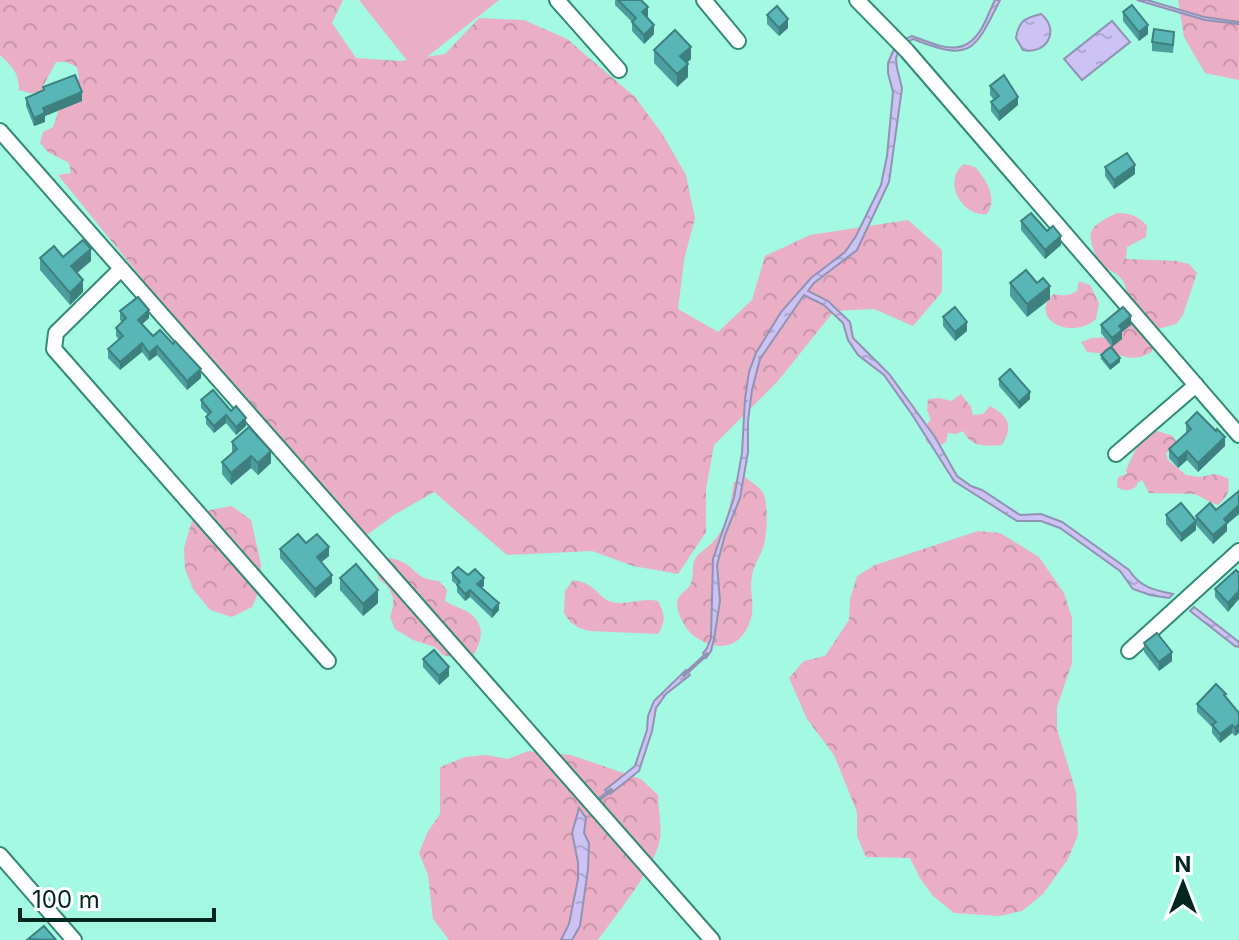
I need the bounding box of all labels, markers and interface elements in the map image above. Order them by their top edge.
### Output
north arrow [1143,844,1223,924]
text: N [1175,851,1191,877]
scale bar [20,872,214,922]
text: 100 m [32,885,100,914]

